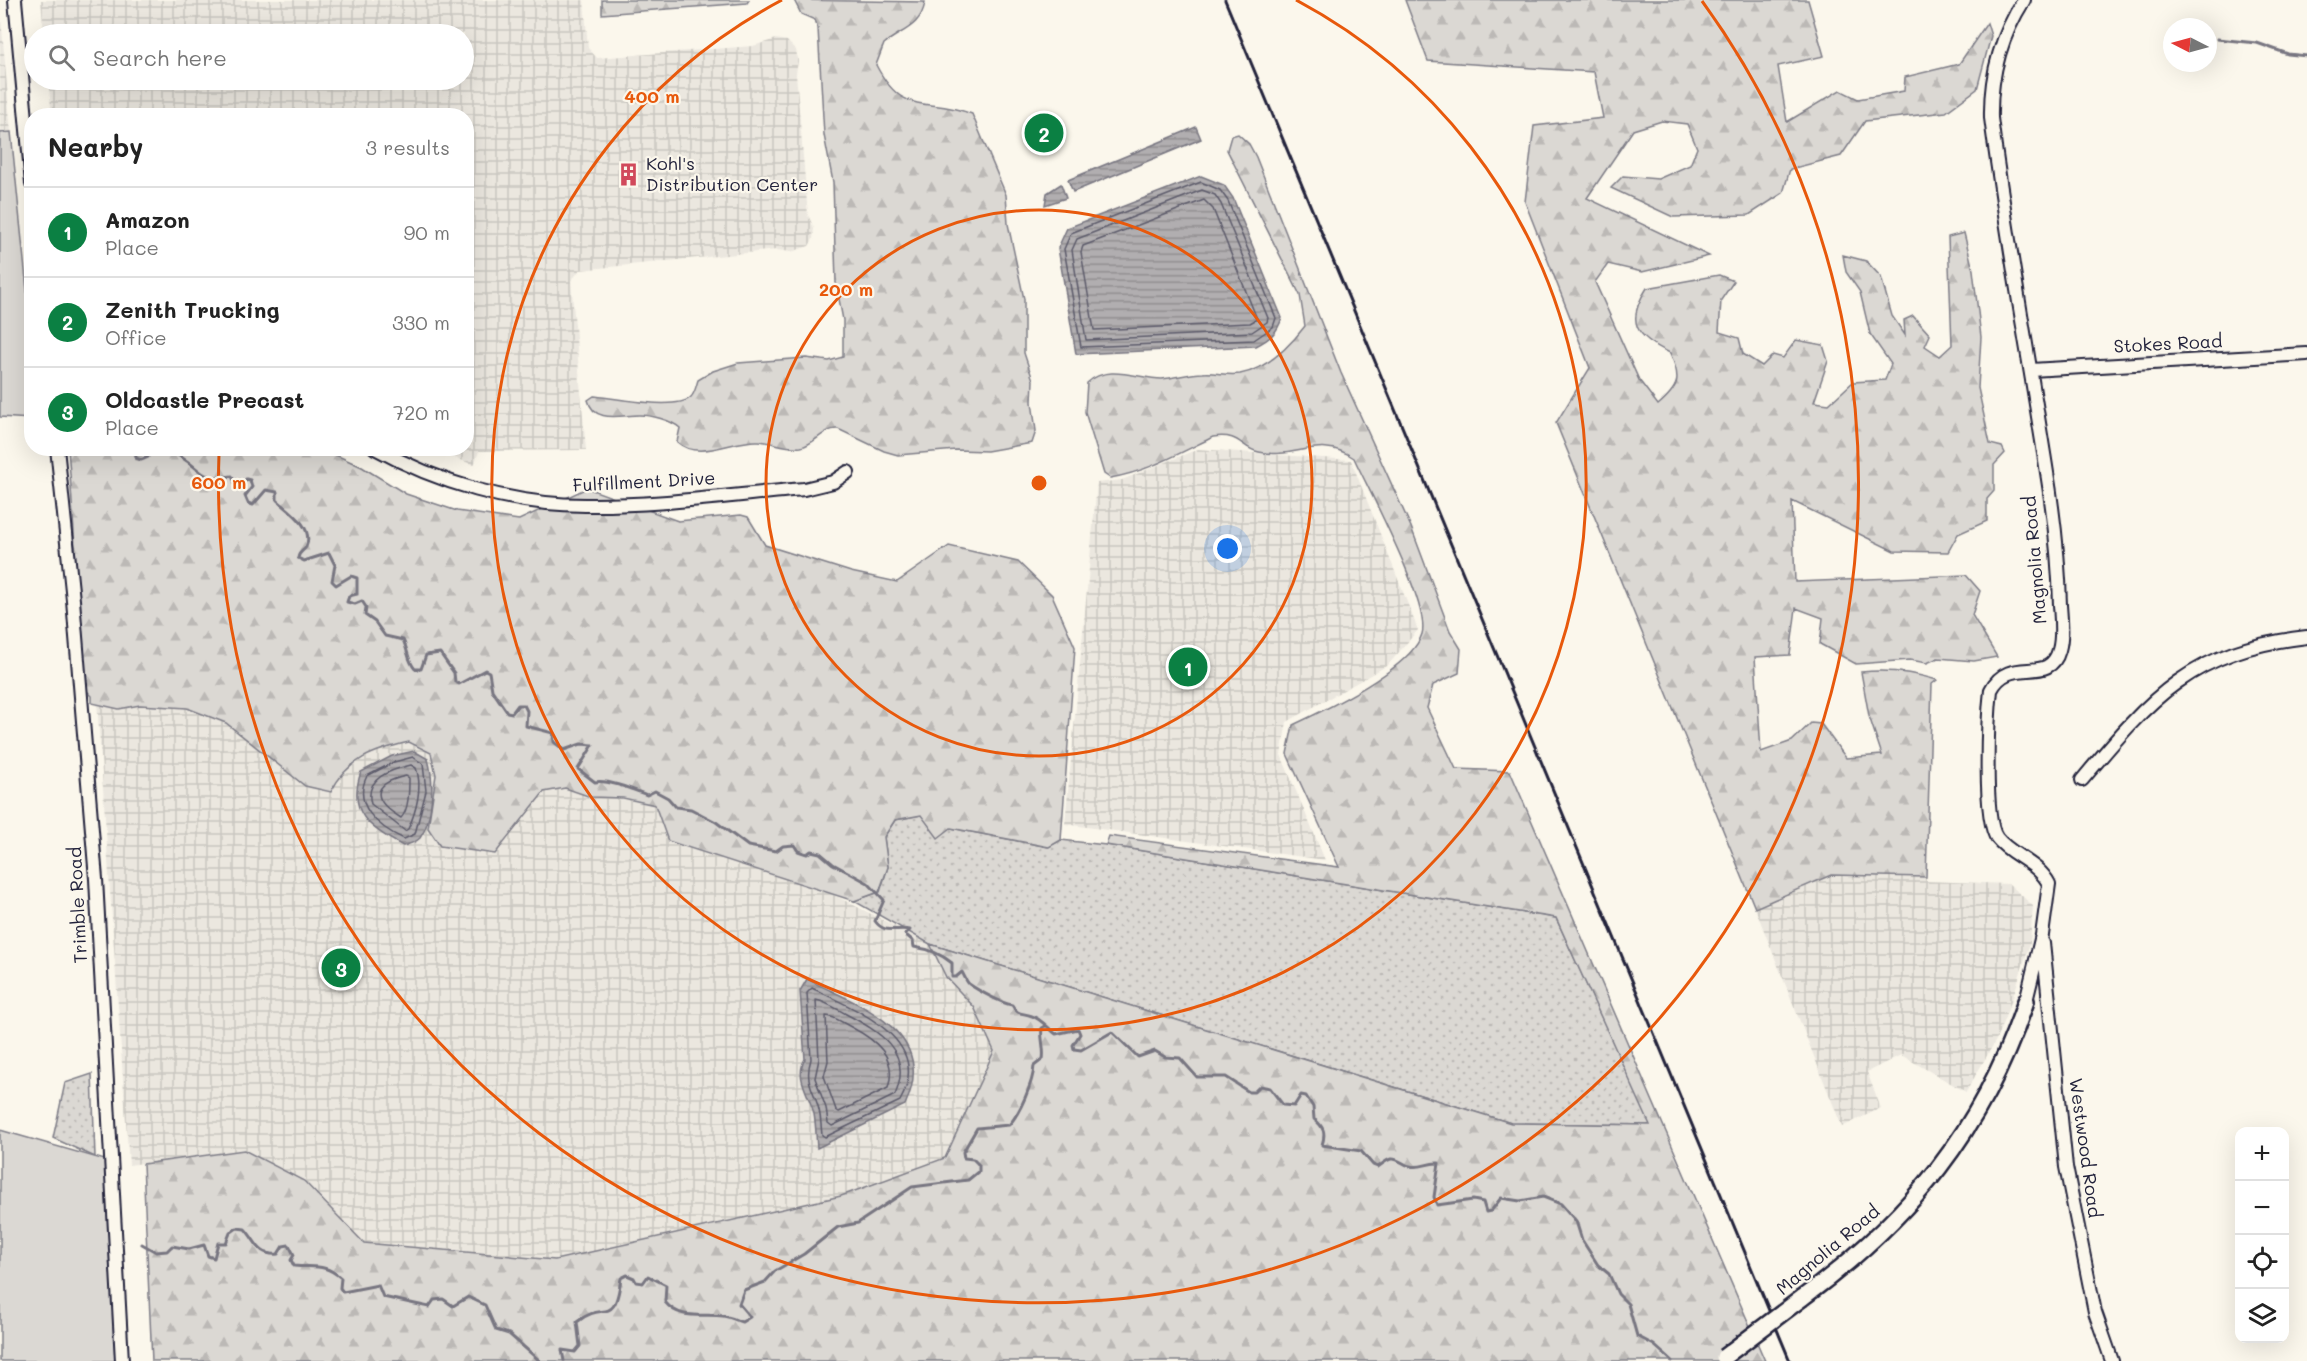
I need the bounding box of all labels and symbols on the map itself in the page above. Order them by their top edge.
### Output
north arrow [2163,18,2217,72]
text: 400 m [624,84,680,108]
pin: 2 [1024,110,1064,156]
place label: Kohl's Distribution Center [646,151,818,196]
building icon: Kohl's Distribution Center [615,161,641,187]
text: 200 m [819,277,873,301]
street label: Stokes Road [2113,328,2223,358]
street label: Fulfillment Drive [572,465,716,497]
text: 600 m [192,470,246,494]
centre of rings [1029,473,1049,493]
street label: Magnolia Road [2016,495,2052,625]
your location [1213,534,1242,563]
pin: 1 [1168,644,1208,690]
street label: Trimble Road [62,846,92,964]
pin: 3 [322,946,360,990]
street label: Westwood Road [2064,1076,2108,1219]
street label: Magnolia Road [1770,1199,1884,1300]

